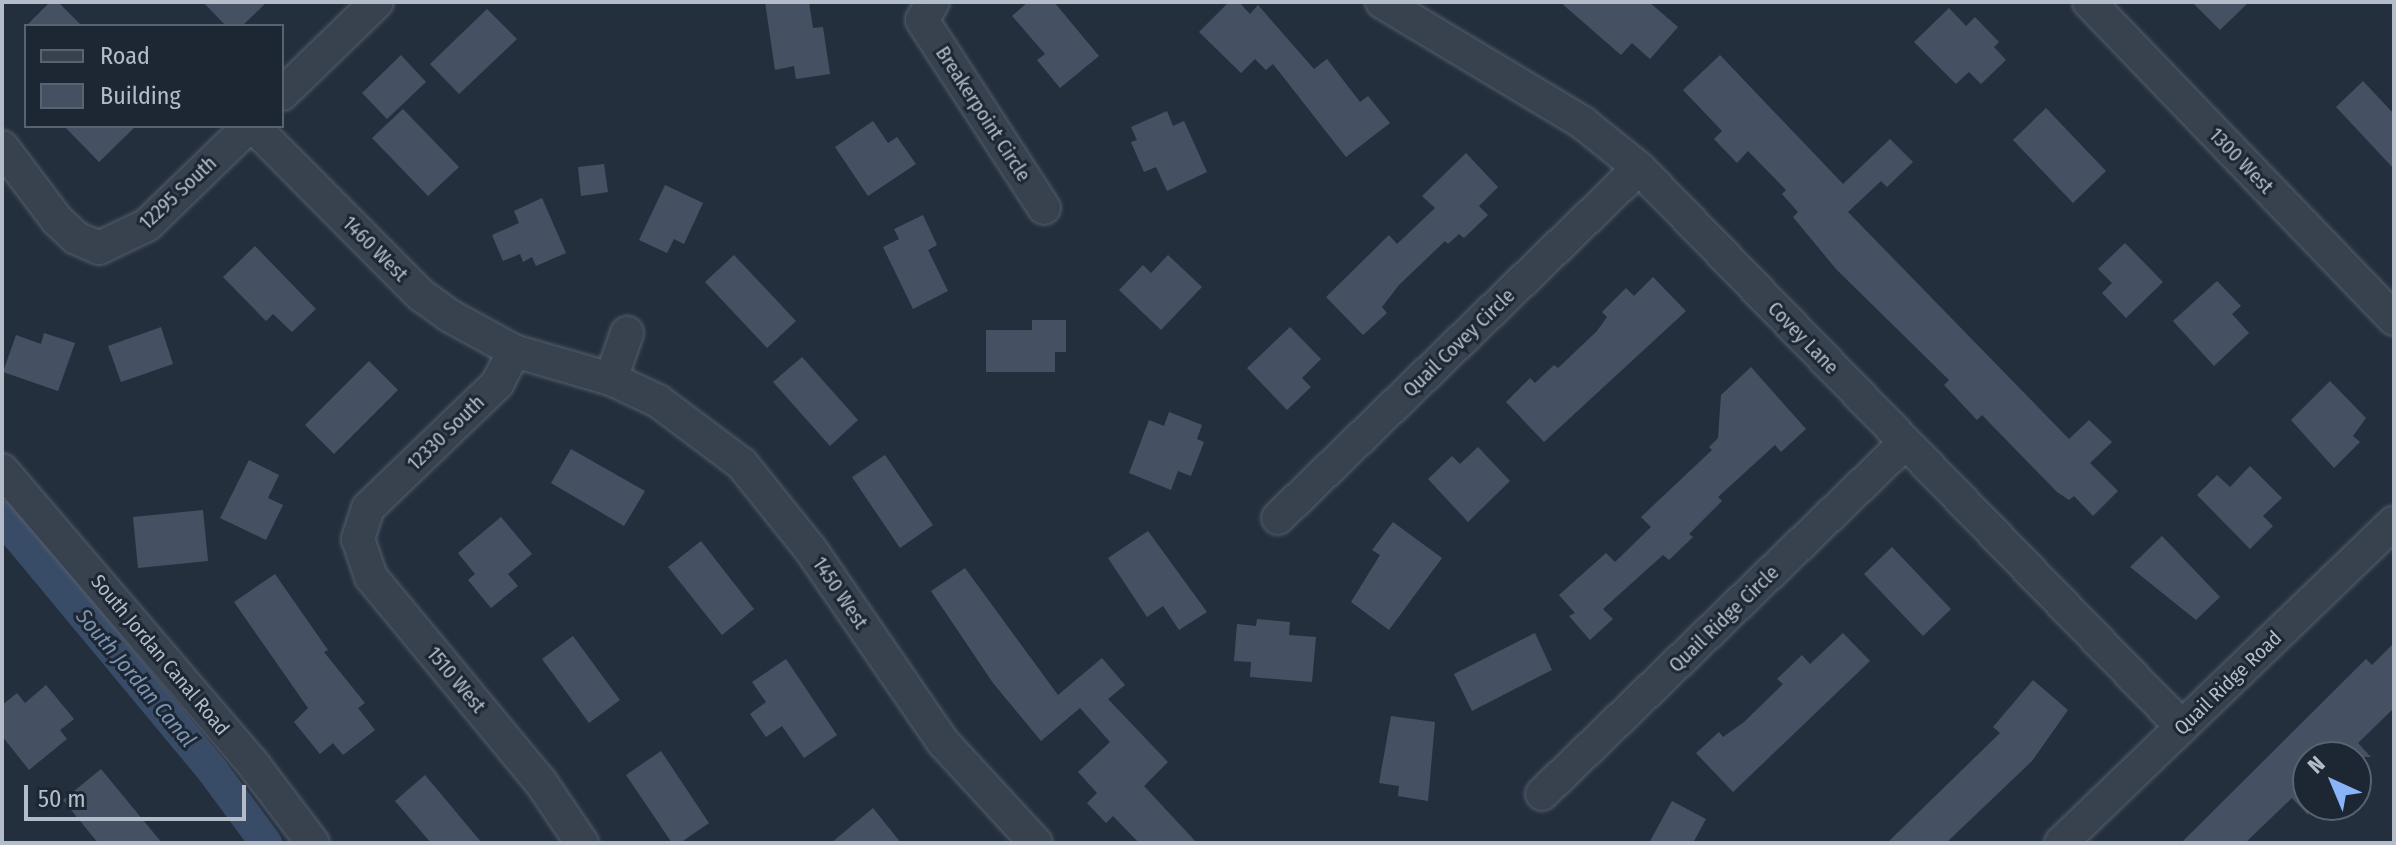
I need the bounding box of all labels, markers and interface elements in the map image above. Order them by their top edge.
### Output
legend [24,24,284,128]
text: Road [100,42,150,70]
street label: Breakerpoint Circle [930,42,1036,186]
text: Building [100,82,181,110]
street label: 1300 West [2204,123,2278,199]
street label: 12295 South [134,151,222,235]
street label: 1460 West [337,211,413,287]
street label: Quail Covey Circle [1398,284,1520,402]
street label: Covey Lane [1763,297,1843,379]
street label: 12330 South [403,390,489,476]
street label: 1450 West [807,553,873,633]
street label: Quail Ridge Circle [1664,561,1784,677]
street label: South Jordan Canal Road [86,570,234,740]
water label: South Jordan Canal [70,603,202,753]
street label: Quail Ridge Road [2169,626,2287,740]
street label: 1510 West [422,642,490,718]
north arrow [2292,741,2372,821]
text: N [2302,751,2330,779]
scale bar [28,769,250,819]
text: 50 m [38,785,86,813]

